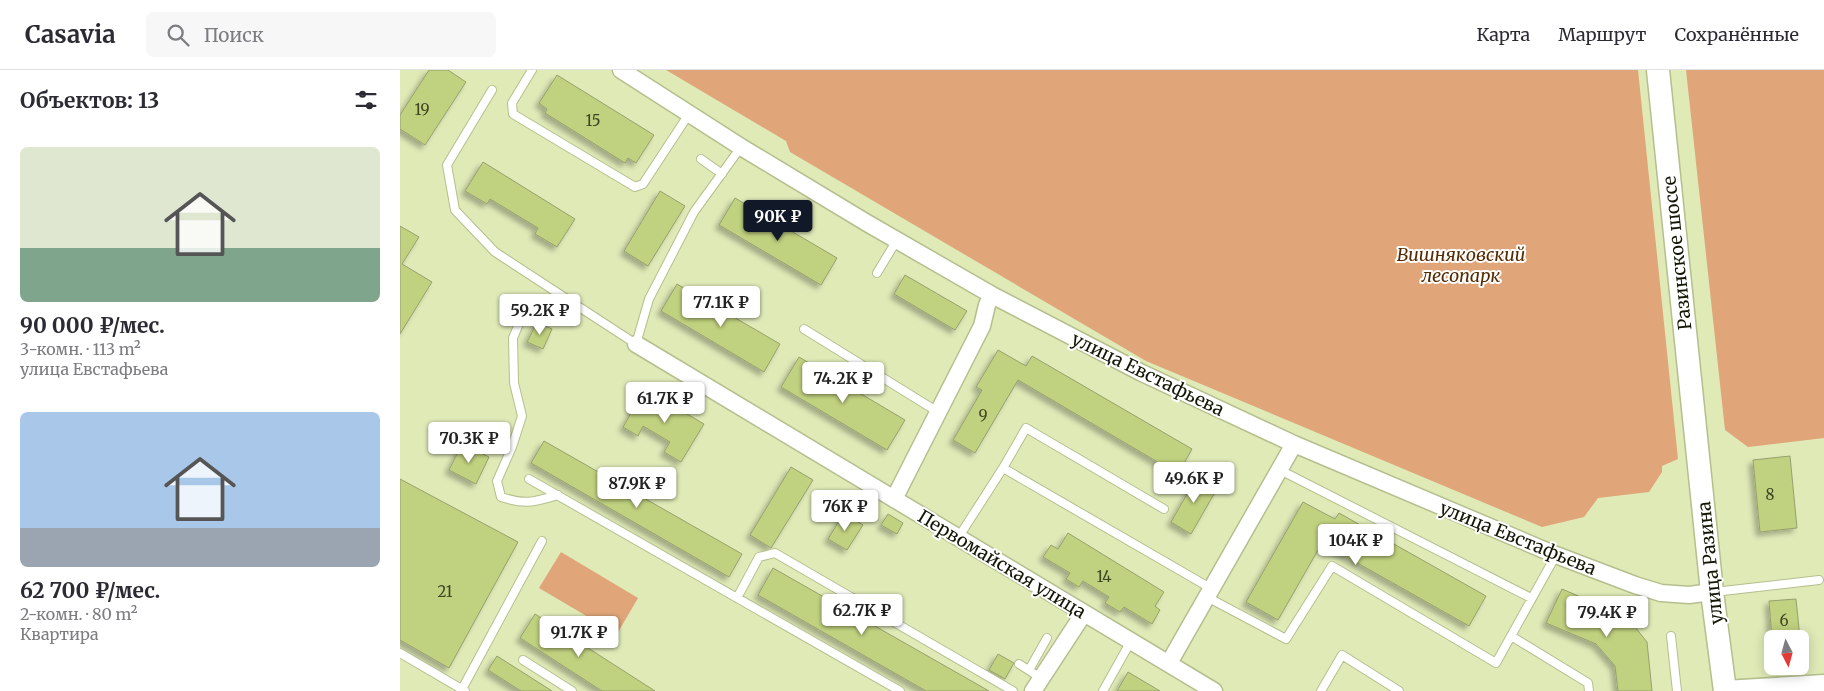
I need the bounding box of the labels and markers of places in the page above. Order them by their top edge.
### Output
pin: 90K ₽ [743,200,813,242]
pin: 77.1K ₽ [675,286,767,328]
pin: 59.2K ₽ [494,294,586,336]
pin: 74.2K ₽ [797,362,889,404]
pin: 61.7K ₽ [619,382,711,424]
pin: 70.3K ₽ [423,422,515,464]
pin: 49.6K ₽ [1148,462,1240,504]
pin: 87.9K ₽ [591,466,683,509]
pin: 76K ₽ [810,490,880,532]
pin: 104K ₽ [1315,524,1397,566]
pin: 62.7K ₽ [816,594,908,636]
pin: 79.4K ₽ [1561,596,1653,638]
pin: 91.7K ₽ [533,616,625,658]

